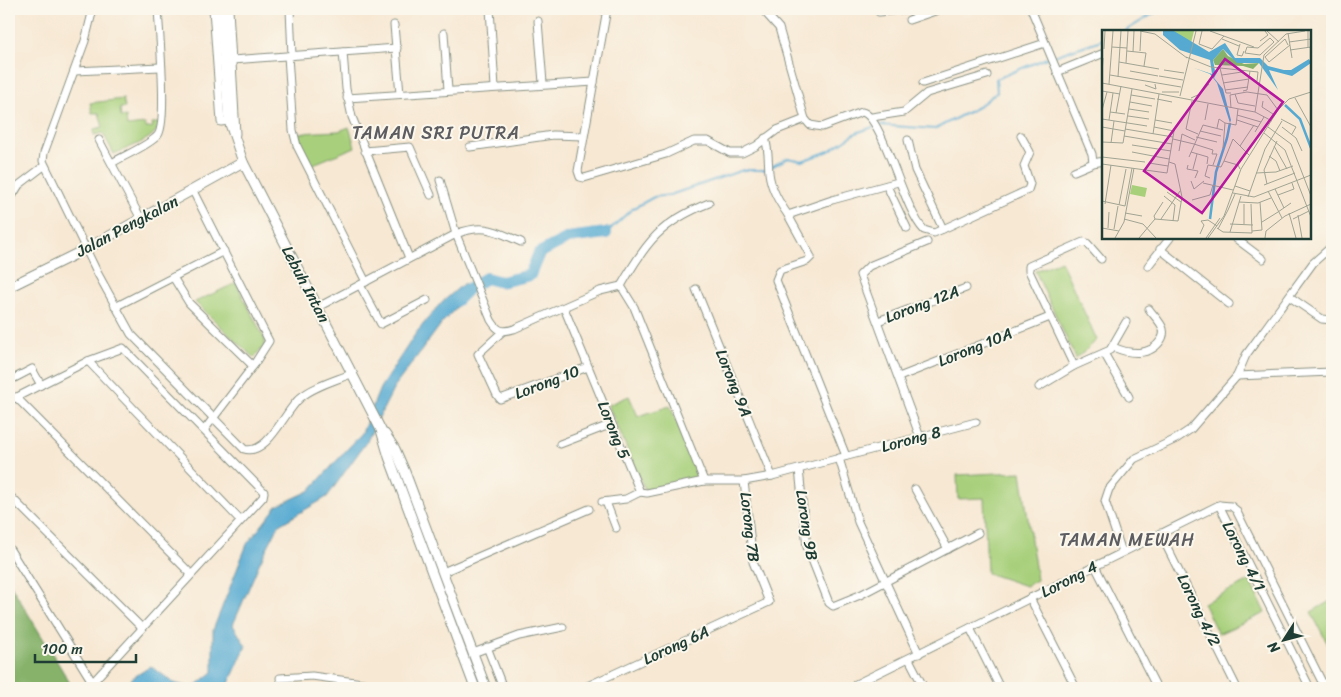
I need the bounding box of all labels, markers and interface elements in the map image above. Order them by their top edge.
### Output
inset map [1102,30,1311,239]
district label: TAMAN SRI PUTRA [352,117,520,149]
street label: Jalan Pengkalan [70,187,184,266]
street label: Lebuh Intan [273,240,339,328]
street label: Lorong 12A [881,277,963,331]
street label: Lorong 10A [933,319,1017,375]
street label: Lorong 9A [707,344,761,422]
street label: Lorong 10 [510,356,584,408]
street label: Lorong 5 [589,396,639,464]
street label: Lorong 8 [878,417,944,461]
street label: Lorong 9B [787,488,827,562]
street label: Lorong 7B [731,490,769,564]
street label: Lorong 4/1 [1214,516,1274,597]
district label: TAMAN MEWAH [1059,524,1195,556]
street label: Lorong 4 [1035,552,1103,606]
street label: Lorong 4/2 [1169,568,1229,652]
north arrow [1258,614,1308,664]
street label: Lorong 6A [638,617,714,673]
scale bar [35,632,136,664]
text: 100 m [42,636,83,662]
text: N [1261,636,1287,659]

